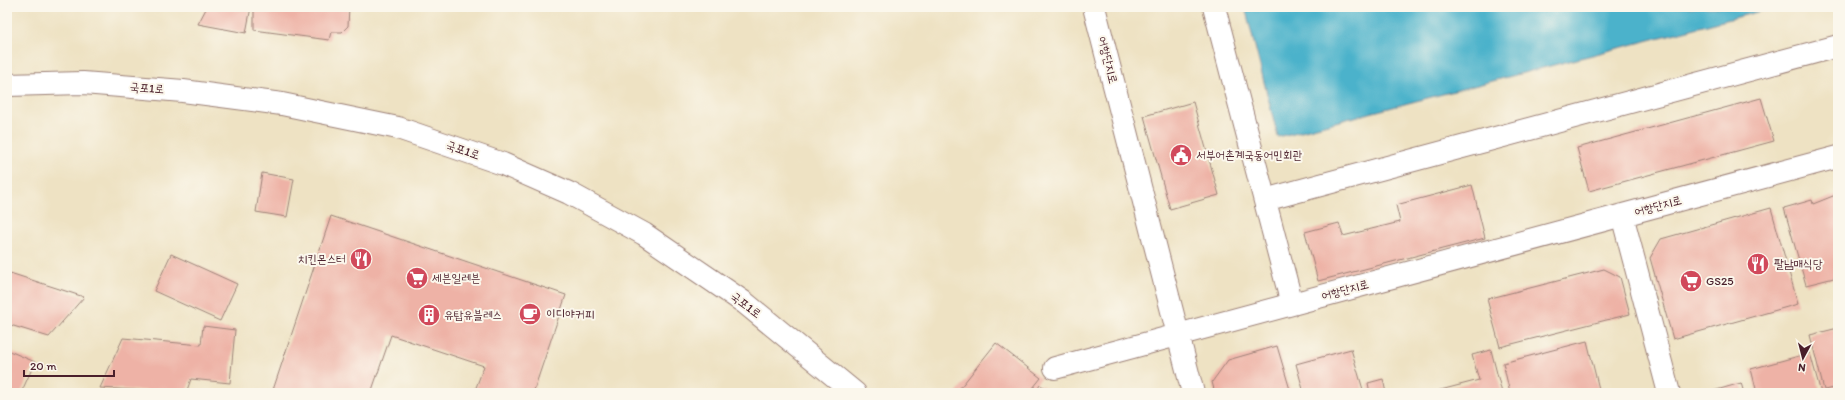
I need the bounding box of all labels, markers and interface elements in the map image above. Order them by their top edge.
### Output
street label: 어항단지로 [1095,35,1121,85]
street label: 국포1로 [129,80,165,96]
street label: 국포1로 [444,138,482,162]
public building icon: 서부어촌계국동어민회관 [1168,142,1194,168]
place label: 서부어촌계국동어민회관 [1196,148,1303,162]
street label: 어항단지로 [1633,193,1683,219]
restaurant icon: 치킨몬스터 [348,246,374,272]
restaurant icon: 팔남매식당 [1745,251,1771,277]
place label: 치킨몬스터 [298,252,346,266]
place label: 팔남매식당 [1774,257,1823,271]
supermarket icon: 세븐일레븐 [404,265,430,291]
supermarket icon: GS25 [1678,268,1704,294]
place label: 세븐일레븐 [432,271,480,285]
place label: GS25 [1706,274,1734,288]
street label: 어항단지로 [1320,277,1370,303]
street label: 국포1로 [728,289,764,321]
cafe icon: 이디야커피 [517,301,543,327]
building icon: 유탑유블레스 [416,302,442,328]
place label: 이디야커피 [546,307,594,321]
place label: 유탑유블레스 [444,308,502,322]
north arrow [1783,338,1823,378]
scale bar [24,352,114,378]
text: 20 m [30,359,57,373]
text: N [1797,361,1806,374]

